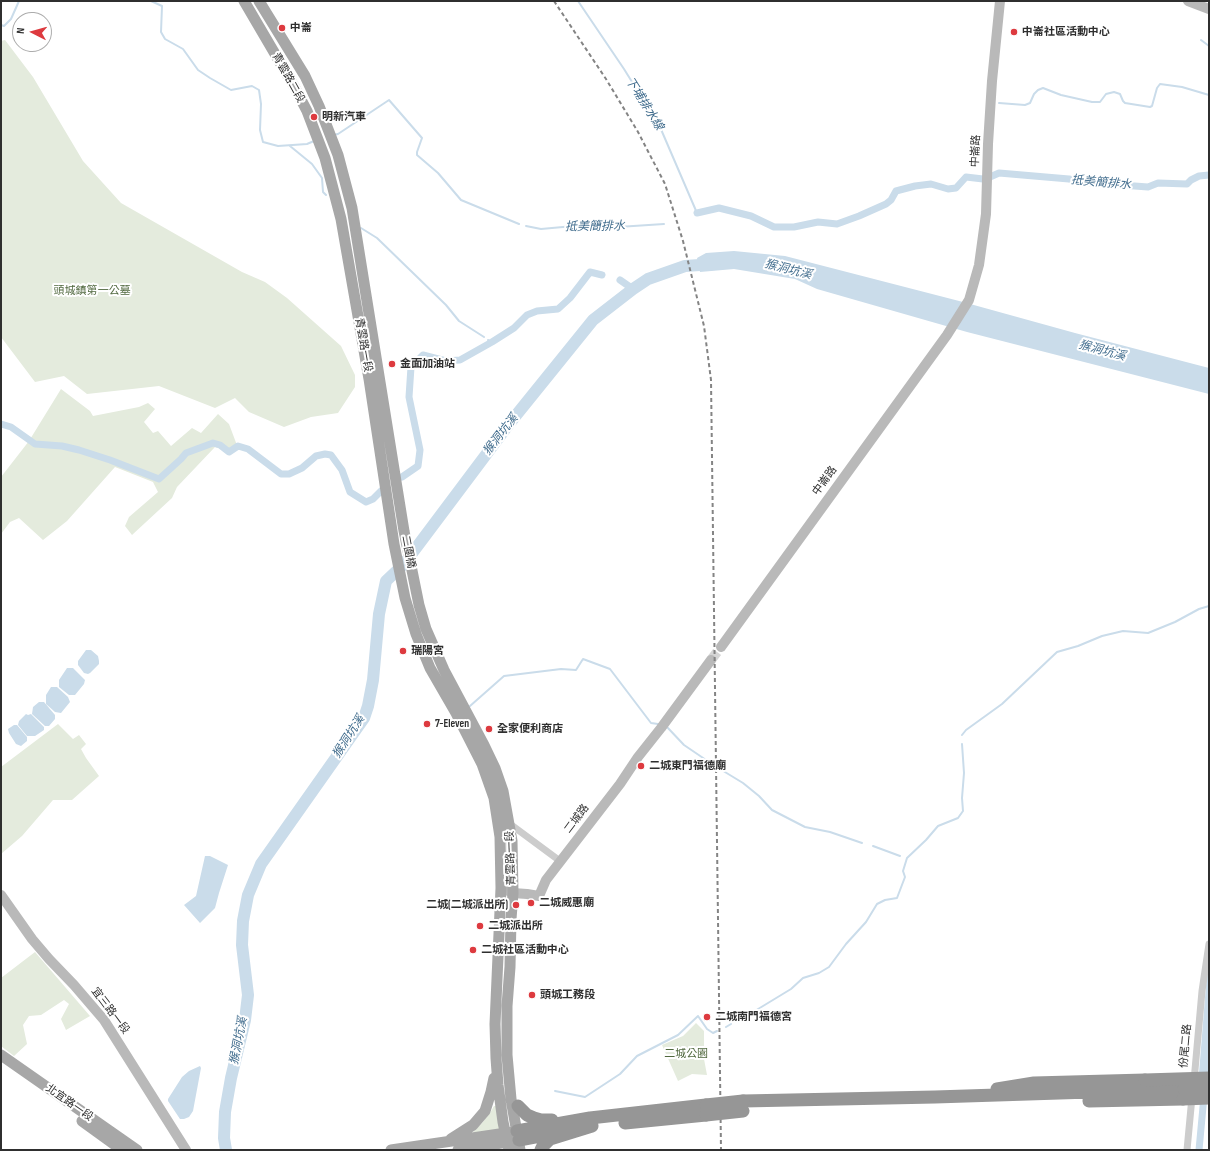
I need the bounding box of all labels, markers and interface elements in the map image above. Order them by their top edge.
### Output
north arrow [12,12,52,52]
place label: 中崙 [290,21,312,35]
marker: 中崙 [277,23,287,33]
place label: 中崙社區活動中心 [1022,25,1110,39]
text: N [14,27,27,34]
marker: 中崙社區活動中心 [1009,27,1019,37]
street label: 青雲路二段 [269,51,307,105]
water label: 下埔排水線 [622,75,666,133]
place label: 明新汽車 [322,110,366,124]
marker: 明新汽車 [309,112,319,122]
street label: 中崙路 [969,134,983,168]
water label: 抵美簡排水 [1070,173,1132,193]
water label: 抵美簡排水 [565,219,625,235]
water label: 猴洞坑溪 [763,257,813,283]
park label: 頭城鎮第一公墓 [54,284,130,298]
street label: 青雲路一段 [352,317,374,373]
water label: 猴洞坑溪 [1077,338,1127,364]
place label: 金面加油站 [400,357,455,371]
marker: 金面加油站 [387,359,397,369]
water label: 猴洞坑溪 [481,412,521,458]
street label: 中崙路 [810,464,840,498]
street label: 二圍橋 [398,535,418,569]
place label: 瑞陽宮 [411,644,444,658]
marker: 瑞陽宮 [398,646,408,656]
water label: 猴洞坑溪 [330,713,368,761]
place label: 7-Eleven [435,717,469,731]
marker: 7-Eleven [422,719,432,729]
place label: 全家便利商店 [497,722,563,736]
marker: 全家便利商店 [484,724,494,734]
place label: 二城東門福德廟 [649,759,726,773]
marker: 二城東門福德廟 [636,761,646,771]
street label: 二城路 [562,802,592,836]
street label: 青雲路一段 [503,830,519,886]
place label: 二城威惠廟 [539,896,594,910]
place label: 二城(二城派出所) [426,898,508,912]
marker: 二城威惠廟 [526,898,536,908]
marker: 二城(二城派出所) [511,900,521,910]
place label: 二城派出所 [488,919,543,933]
marker: 二城派出所 [475,921,485,931]
place label: 二城社區活動中心 [481,943,569,957]
marker: 二城社區活動中心 [468,945,478,955]
street label: 宜三路一段 [88,985,132,1037]
place label: 頭城工務段 [540,988,595,1002]
marker: 頭城工務段 [527,990,537,1000]
place label: 二城南門福德宮 [715,1010,792,1024]
marker: 二城南門福德宮 [702,1012,712,1022]
water label: 猴洞坑溪 [227,1016,251,1066]
street label: 份尾二路 [1178,1024,1194,1068]
park label: 二城公園 [664,1047,708,1061]
street label: 北宜路一段 [43,1082,95,1124]

